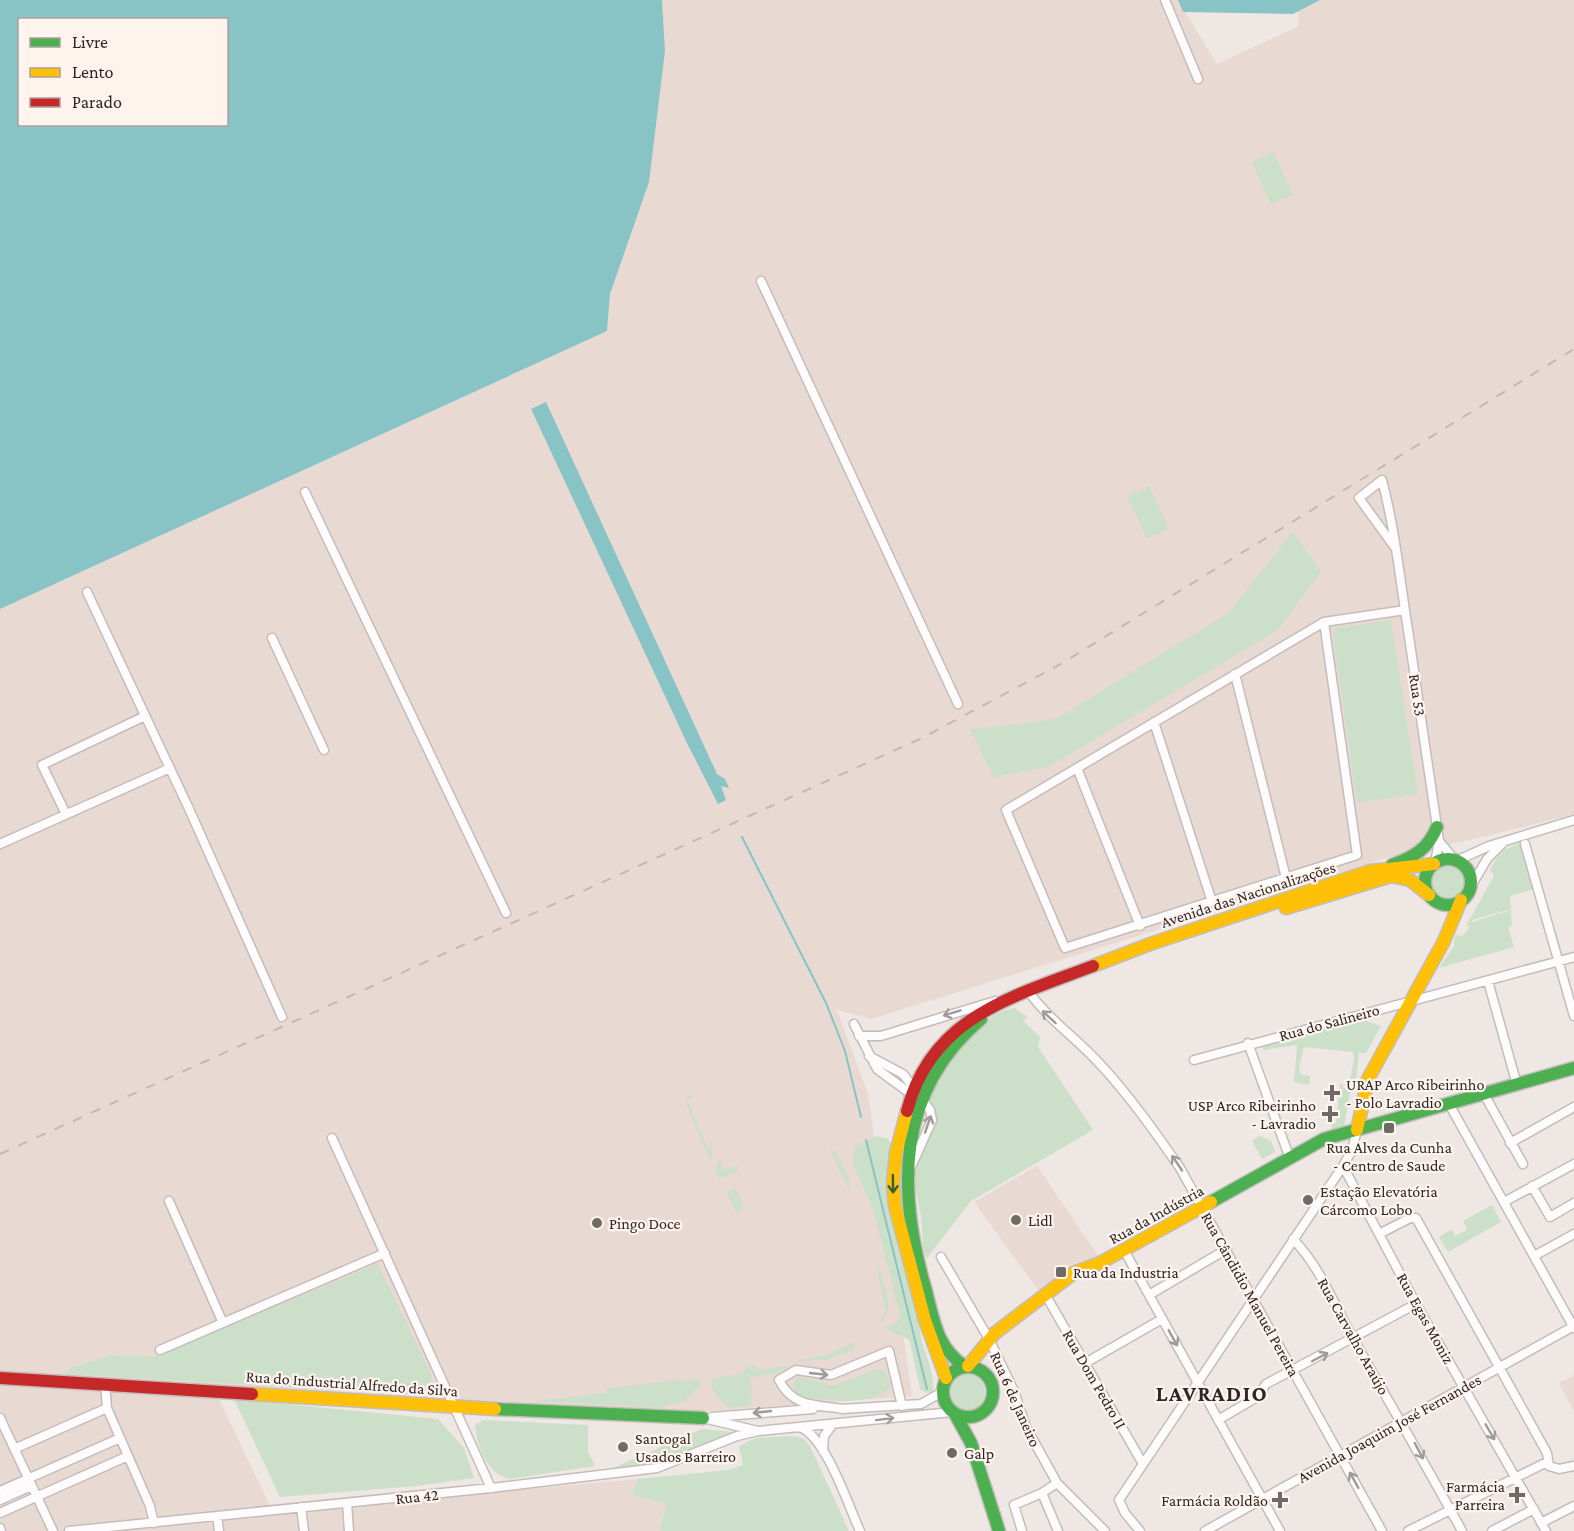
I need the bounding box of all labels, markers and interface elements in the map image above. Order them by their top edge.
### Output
legend [18,18,228,126]
text: Livre [72,32,108,52]
text: Lento [72,62,113,82]
text: Parado [72,92,122,112]
street label: Rua 53 [1406,673,1429,717]
street label: Avenida das Nacionalizações [1159,858,1338,932]
street label: Rua do Salineiro [1277,1001,1381,1044]
one-way arrow [943,1008,962,1019]
one-way arrow [1042,1010,1057,1024]
place label: URAP Arco Ribeirinho - Polo Lavradio [1346,1076,1484,1111]
marker: URAP Arco Ribeirinho - Polo Lavradio [1323,1084,1341,1102]
place label: USP Arco Ribeirinho - Lavradio [1188,1097,1316,1132]
marker: USP Arco Ribeirinho - Lavradio [1321,1105,1339,1123]
one-way arrow [924,1116,935,1134]
marker: Rua Alves da Cunha - Centro de Saude [1382,1121,1396,1135]
place label: Rua Alves da Cunha - Centro de Saude [1326,1139,1452,1174]
one-way arrow [1170,1155,1182,1172]
one-way arrow [888,1173,899,1193]
street label: Rua da Indústria [1106,1181,1207,1247]
place label: Estação Elevatória Cárcomo Lobo [1320,1183,1438,1218]
marker: Estação Elevatória Cárcomo Lobo [1301,1193,1315,1207]
street label: Rua Cândidio Manuel Pereira [1198,1209,1303,1380]
place label: Lidl [1028,1212,1053,1229]
marker: Lidl [1009,1213,1023,1227]
place label: Pingo Doce [609,1215,681,1233]
marker: Pingo Doce [590,1216,604,1230]
place label: Rua da Industria [1073,1264,1179,1281]
marker: Rua da Industria [1054,1265,1068,1279]
street label: Rua Egas Moniz [1393,1270,1458,1367]
street label: Rua Carvalho Araújo [1314,1275,1393,1398]
street label: Rua Dom Pedro II [1059,1327,1130,1432]
one-way arrow [1167,1329,1179,1346]
street label: Rua 6 de Janeiro [986,1349,1044,1450]
one-way arrow [1311,1351,1329,1362]
street label: Rua do Industrial Alfredo da Silva [245,1368,459,1399]
one-way arrow [809,1369,829,1380]
street label: Avenida Joaquim José Fernandes [1295,1371,1484,1487]
district label: LAVRADIO [1156,1381,1268,1406]
one-way arrow [752,1407,772,1418]
one-way arrow [875,1413,895,1424]
one-way arrow [1484,1423,1496,1440]
place label: Santogal Usados Barreiro [635,1430,736,1465]
marker: Santogal Usados Barreiro [616,1440,630,1454]
one-way arrow [1414,1442,1425,1460]
place label: Galp [964,1445,994,1463]
marker: Galp [945,1446,959,1460]
one-way arrow [1348,1471,1359,1489]
place label: Farmácia Parreira [1446,1478,1506,1513]
street label: Rua 42 [395,1486,440,1507]
marker: Farmácia Parreira [1510,1488,1524,1502]
place label: Farmácia Roldão [1161,1492,1268,1509]
marker: Farmácia Roldão [1273,1493,1287,1507]

